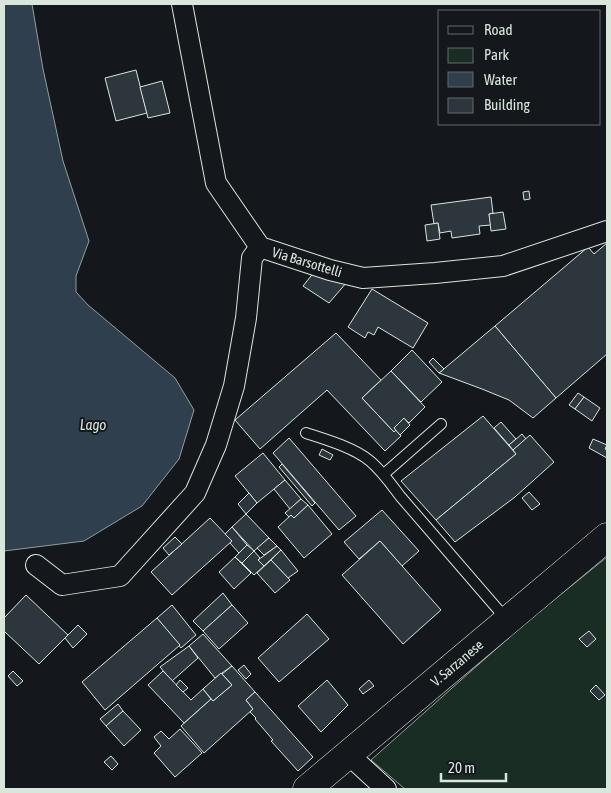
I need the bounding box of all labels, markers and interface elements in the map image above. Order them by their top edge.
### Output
legend [438,10,601,125]
text: Road [484,21,513,38]
text: Park [484,46,509,63]
text: Water [484,71,517,88]
text: Building [484,96,530,113]
street label: Via Barsottelli [270,244,344,280]
water label: Lago [80,416,106,433]
street label: V. Sarzanese [428,637,486,689]
scale bar [441,750,506,782]
text: 20 m [448,759,475,776]

